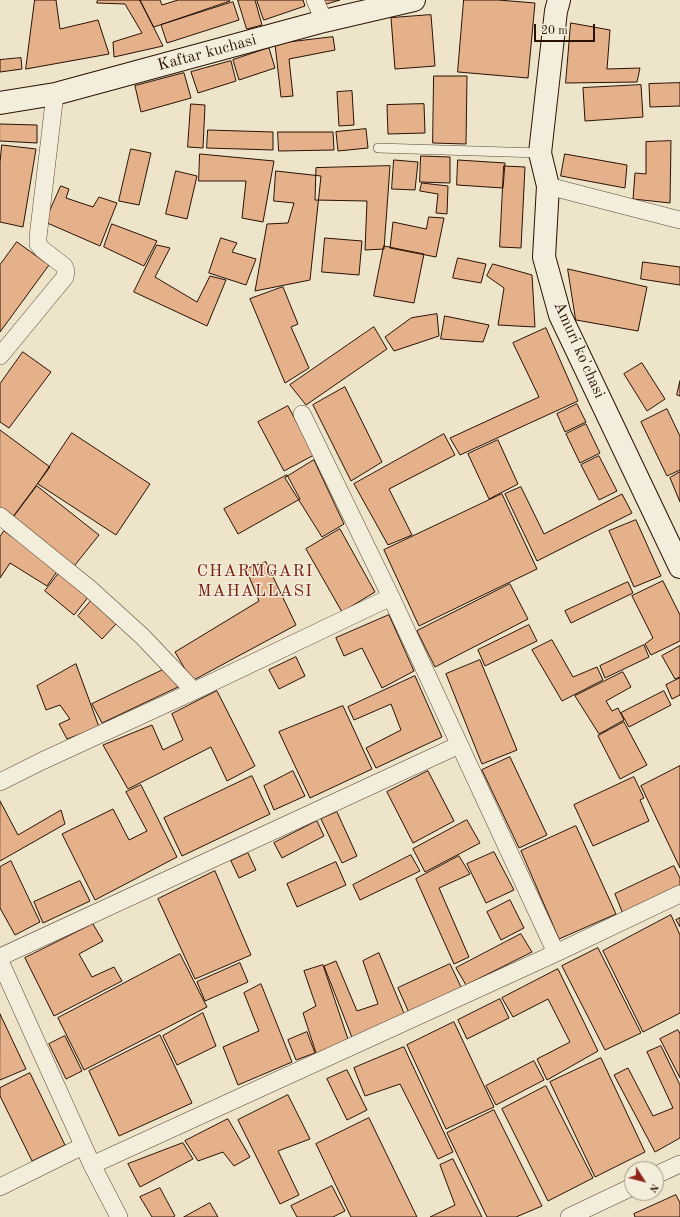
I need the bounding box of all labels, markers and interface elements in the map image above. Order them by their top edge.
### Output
scale bar [536,16,597,42]
text: 20 m [541,25,568,37]
street label: Kaftar kuchasi [155,31,259,75]
street label: Amuri ko'chasi [549,299,609,401]
district label: CHARMGARI MAHALLASI [197,562,313,602]
north arrow [624,1161,664,1201]
text: N [646,1181,660,1194]

